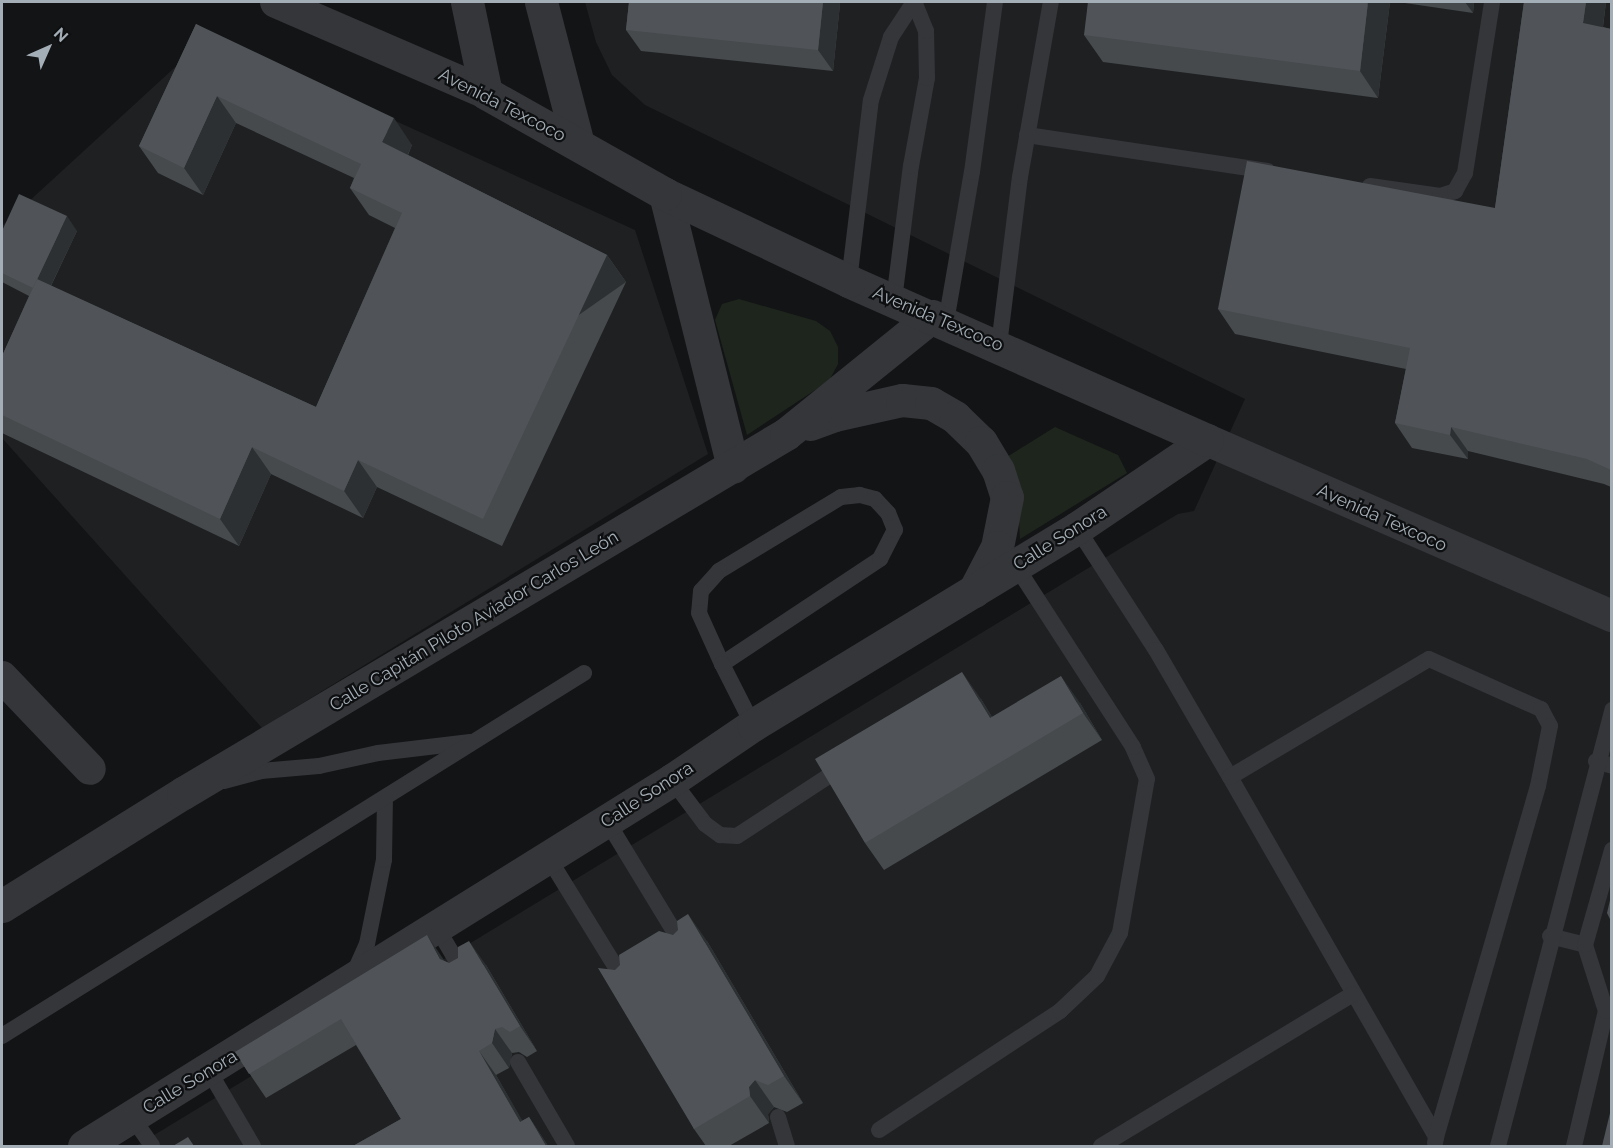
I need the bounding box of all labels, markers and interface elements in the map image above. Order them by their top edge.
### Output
north arrow [18,18,78,78]
text: N [50,24,72,46]
street label: Avenida Texcoco [435,64,569,146]
street label: Avenida Texcoco [869,282,1007,356]
street label: Avenida Texcoco [1314,480,1450,556]
street label: Calle Sonora [1009,501,1111,575]
street label: Calle Capitán Piloto Aviador Carlos León [325,526,623,716]
street label: Calle Sonora [597,757,697,833]
street label: Calle Sonora [139,1045,241,1119]

